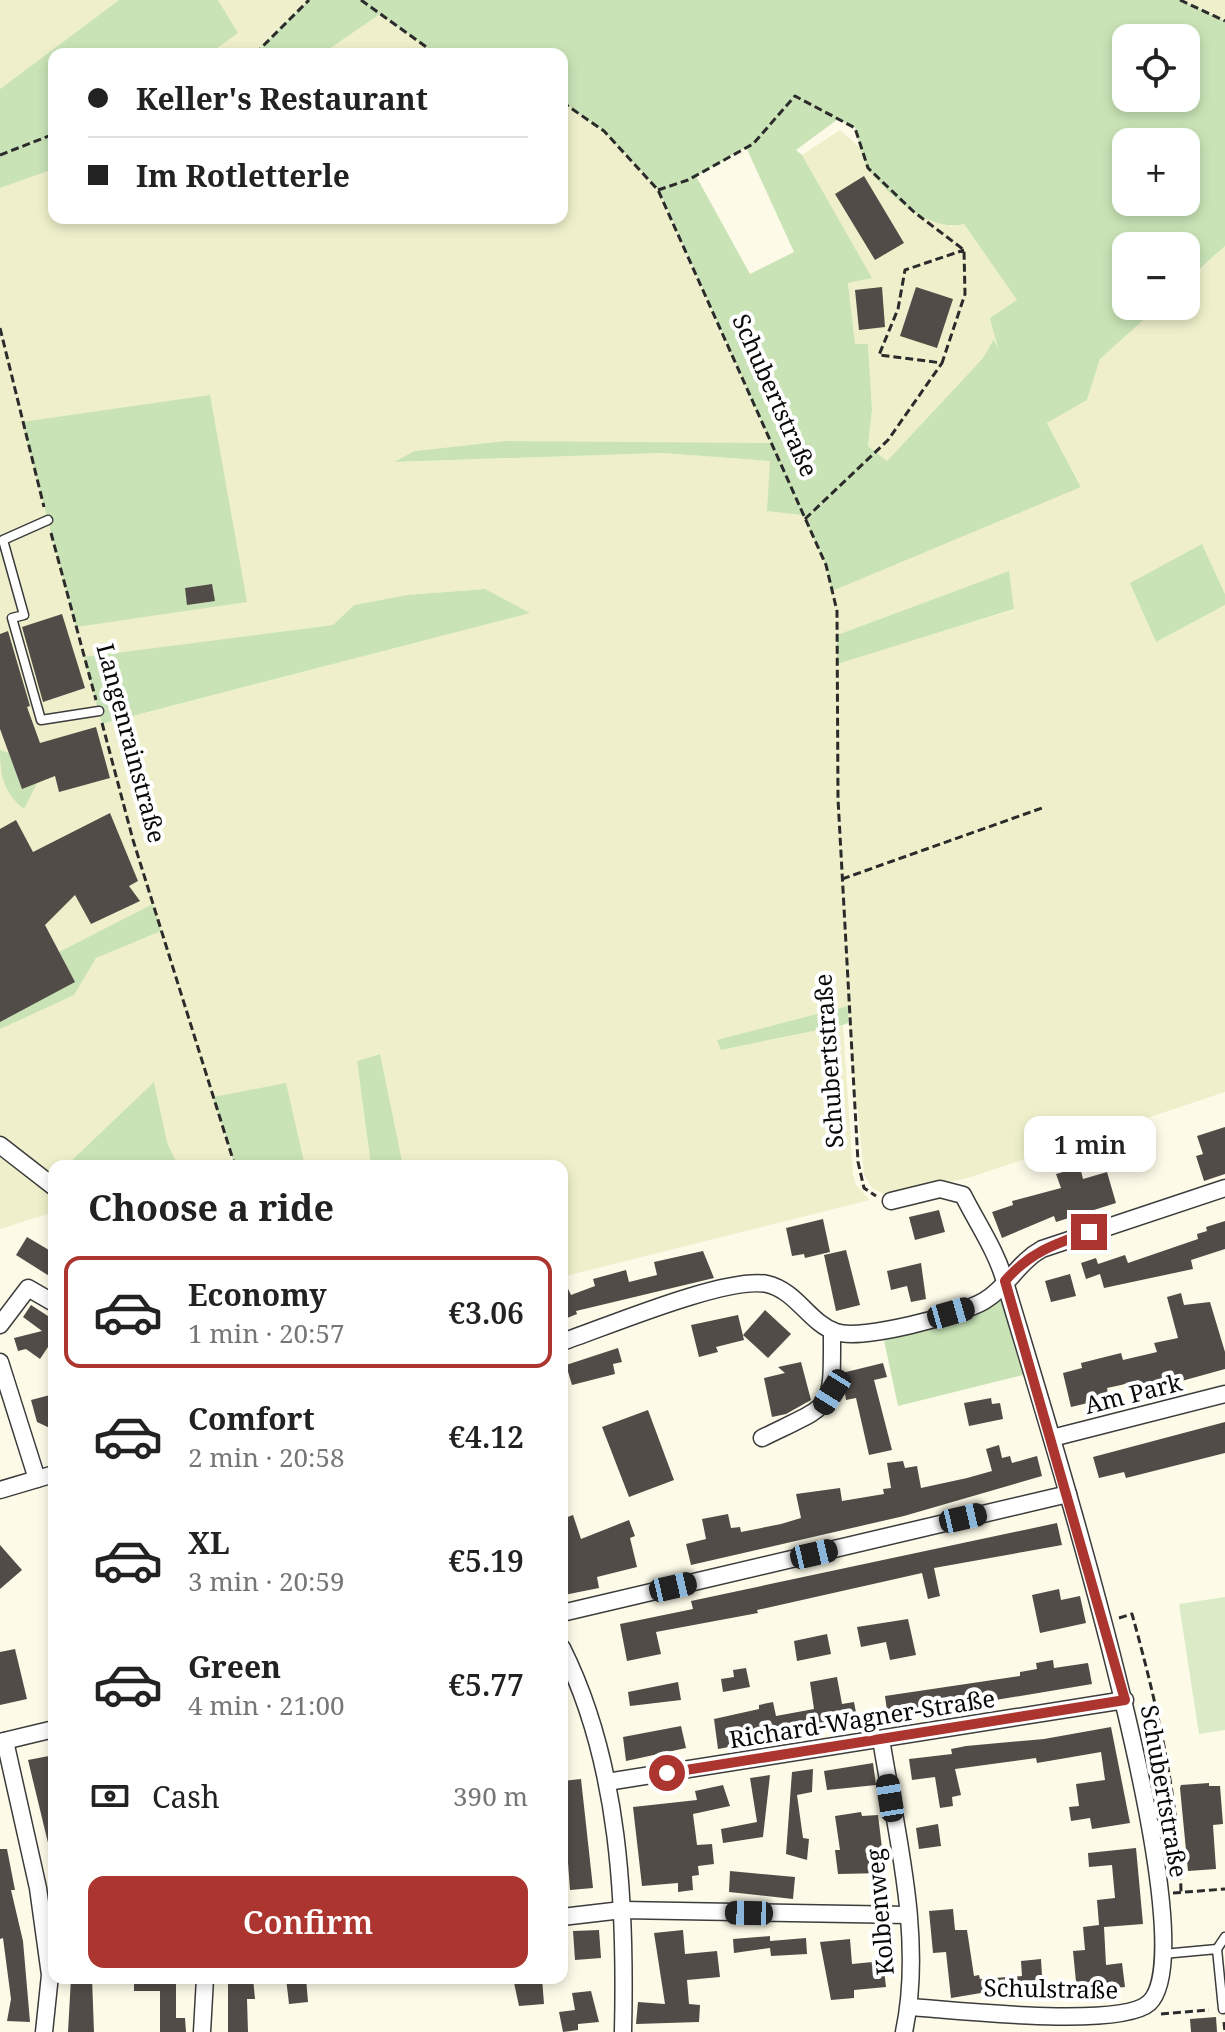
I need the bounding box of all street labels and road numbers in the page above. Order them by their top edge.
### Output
street label: Schubertstraße [725,309,827,481]
street label: Langenrainstraße [90,640,174,846]
street label: Schubertstraße [805,973,851,1149]
street label: Am Park [1081,1365,1186,1421]
street label: Richard-Wagner-Straße [727,1681,997,1755]
street label: Schubertstraße [1134,1702,1196,1880]
street label: Kolbenweg [857,1847,901,1977]
street label: Schulstraße [983,1970,1119,2006]

